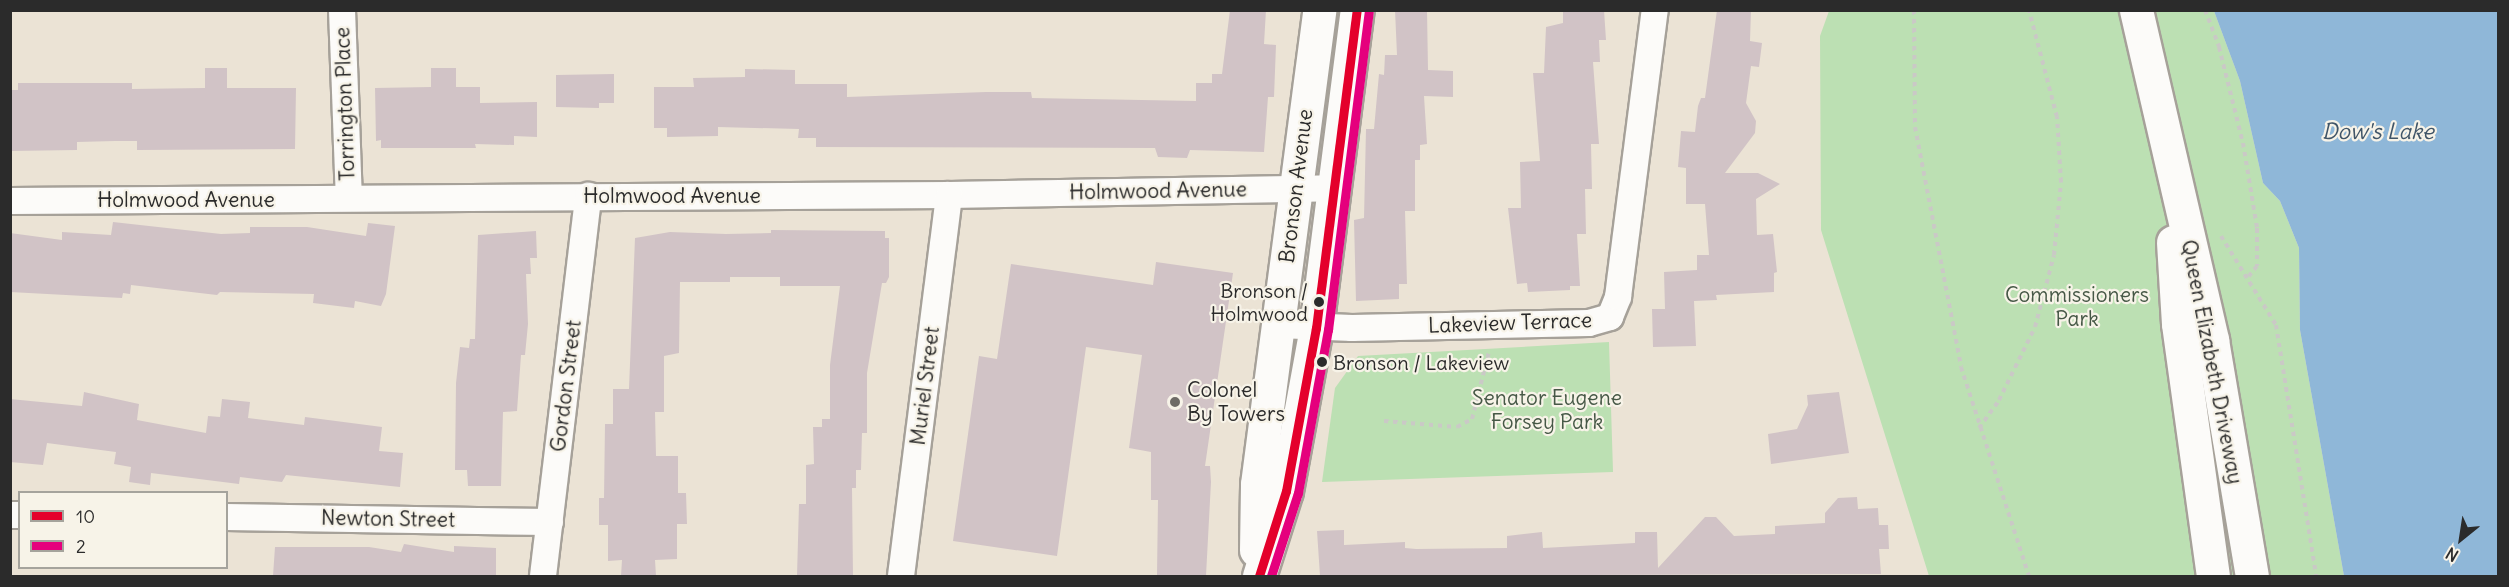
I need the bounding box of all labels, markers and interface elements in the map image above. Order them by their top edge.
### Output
street label: Torrington Place [330,27,360,181]
street label: Bronson Avenue [1274,108,1318,264]
water label: Dow's Lake [2322,119,2434,145]
street label: Holmwood Avenue [1069,177,1247,205]
street label: Holmwood Avenue [583,183,761,209]
street label: Holmwood Avenue [97,187,275,213]
street label: Queen Elizabeth Driveway [2176,238,2248,486]
place label: Bronson / Holmwood [1211,278,1308,325]
park label: Commissioners Park [2005,282,2149,332]
marker: Bronson / Holmwood [1313,296,1325,308]
street label: Lakeview Terrace [1428,308,1592,338]
street label: Gordon Street [545,319,587,453]
street label: Muriel Street [905,325,945,447]
place label: Bronson / Lakeview [1333,350,1509,374]
marker: Bronson / Lakeview [1316,356,1328,368]
place label: Colonel By Towers [1187,377,1285,427]
park label: Senator Eugene Forsey Park [1472,385,1622,435]
marker: Colonel By Towers [1168,395,1182,409]
legend [18,491,228,569]
text: 10 [76,505,95,528]
street label: Newton Street [321,505,455,533]
north arrow [2431,509,2491,569]
text: 2 [76,535,86,558]
text: N [2442,543,2462,566]

